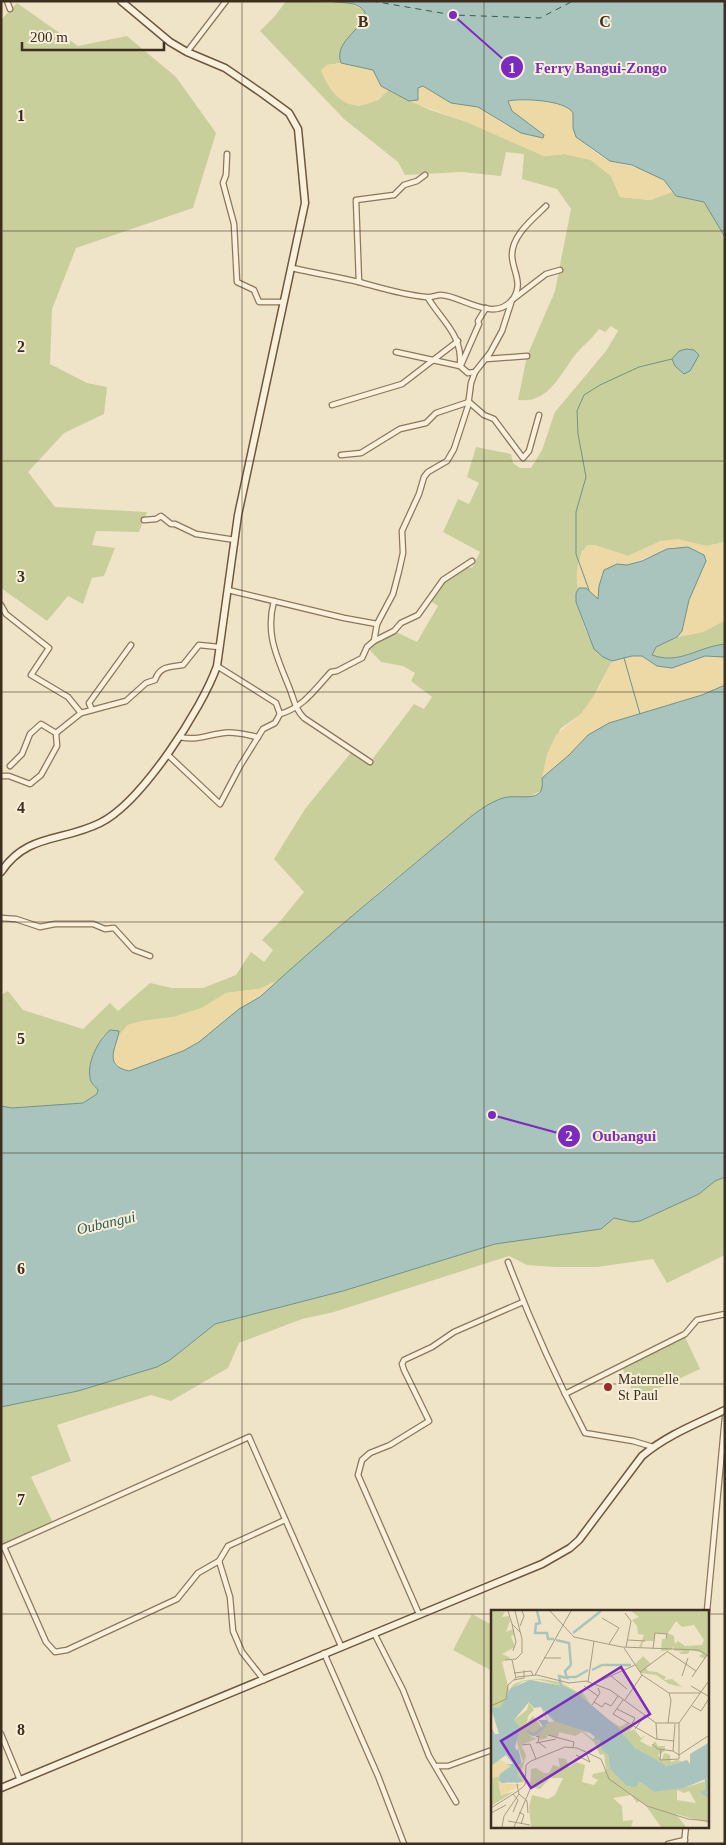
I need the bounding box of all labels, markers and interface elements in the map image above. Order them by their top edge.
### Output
text: B [358,13,369,30]
text: C [599,13,611,30]
scale bar [22,20,165,52]
text: 200 m [30,29,68,45]
callout: Ferry Bangui-Zongo [500,52,677,82]
text: 1 [508,60,516,76]
text: Ferry Bangui-Zongo [535,60,667,76]
text: 1 [17,107,25,124]
text: 2 [17,338,25,355]
text: 3 [17,568,25,585]
text: 4 [17,799,25,816]
text: 5 [17,1030,25,1047]
callout: Oubangui [557,1121,666,1151]
text: 2 [565,1128,573,1144]
text: Oubangui [592,1128,656,1144]
water label: Oubangui [75,1208,137,1238]
text: 6 [17,1260,25,1277]
place label: Maternelle St Paul [618,1372,679,1403]
marker: Maternelle St Paul [602,1381,614,1393]
text: 7 [17,1491,25,1508]
inset map [491,1610,708,1828]
text: 8 [17,1721,25,1738]

